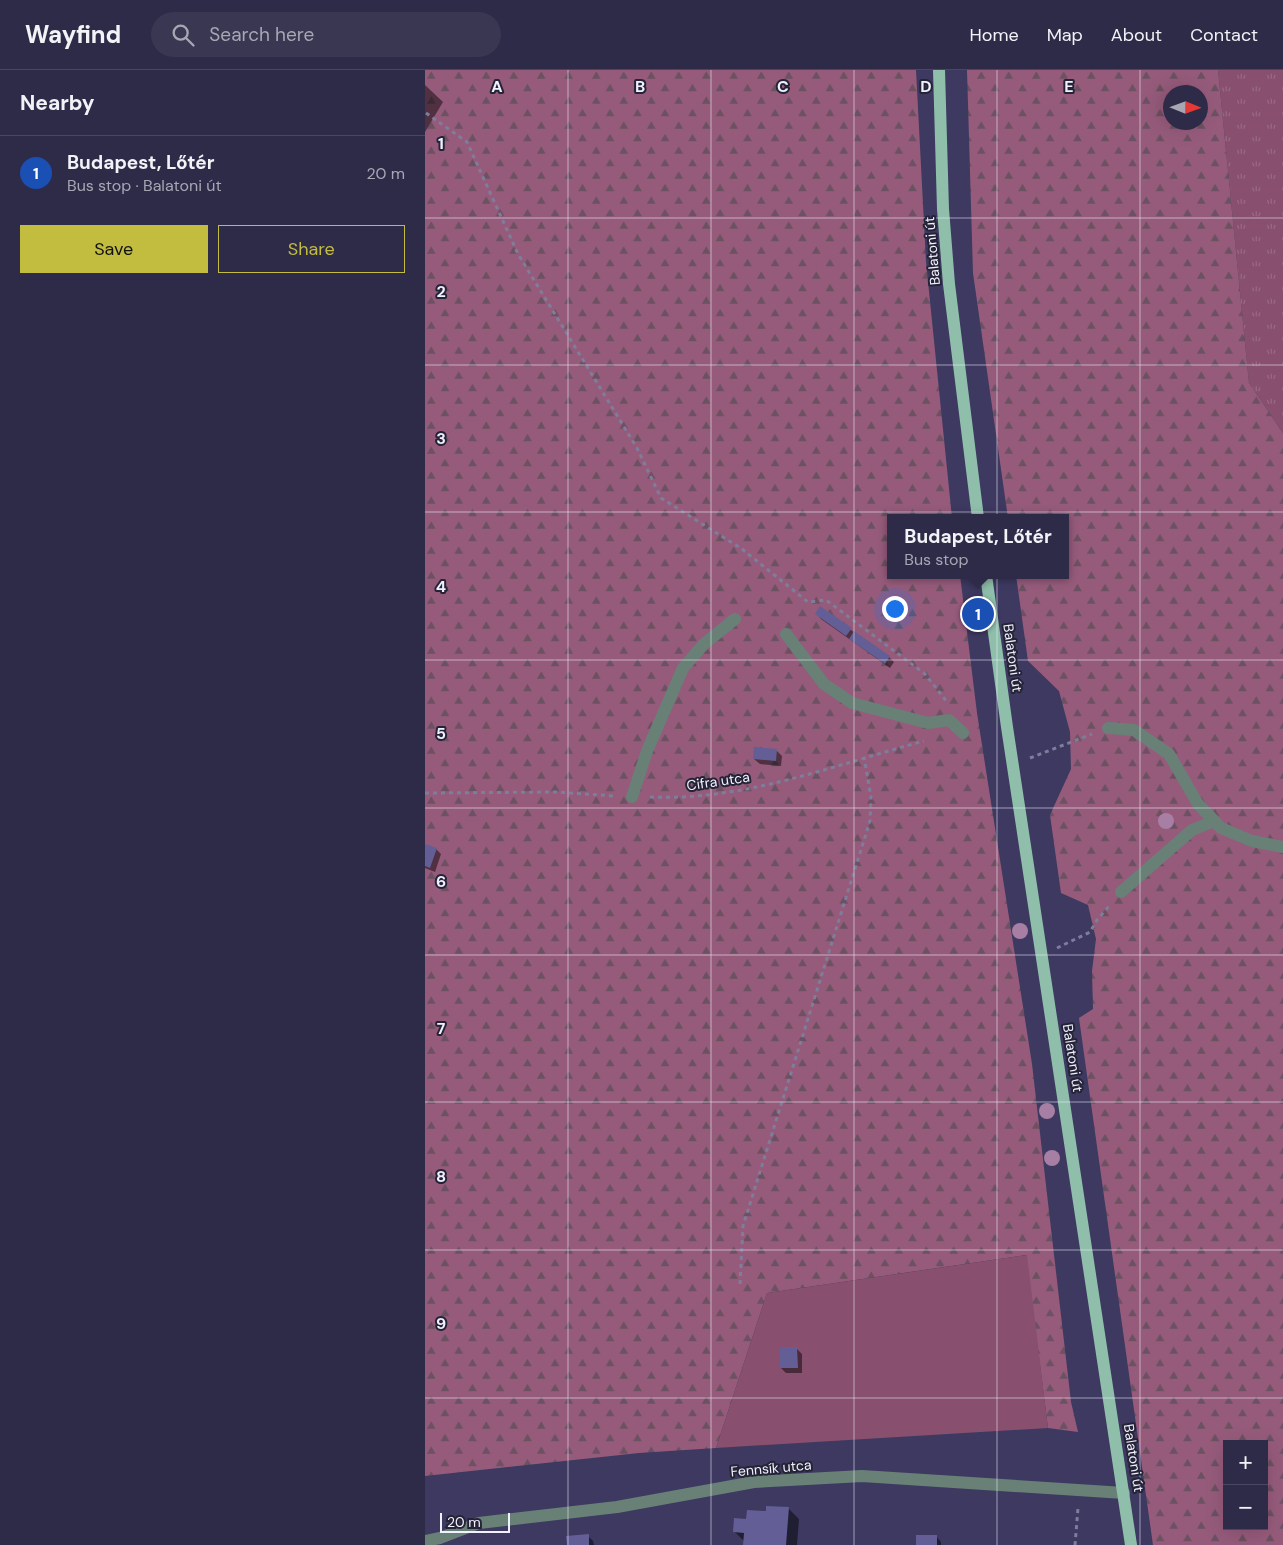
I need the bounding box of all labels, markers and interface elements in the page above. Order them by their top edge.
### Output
search box [151,12,501,57]
text: Wayfind [25,19,121,50]
icon: search [169,21,197,49]
text: Search here [209,22,314,47]
text: Home [969,23,1019,47]
text: Map [1047,23,1083,47]
text: About [1111,23,1162,47]
text: Contact [1190,23,1258,47]
text: A [491,76,503,97]
text: B [635,76,645,97]
text: C [777,76,789,97]
text: D [920,76,932,97]
text: E [1064,76,1074,97]
north arrow [1163,85,1208,130]
text: Nearby [20,89,94,117]
text: 1 [438,133,444,154]
text: Budapest, Lőtér [67,150,214,175]
text: 1 [33,163,39,184]
text: 20 m [366,163,405,184]
text: Bus stop · Balatoni út [67,175,222,196]
street label: Balatoni út [920,216,944,286]
button: Save [20,225,208,273]
button: Share [218,225,405,273]
text: 2 [436,281,446,302]
text: 3 [436,428,446,449]
popup [887,514,1069,579]
text: Budapest, Lőtér [904,524,1052,549]
text: Bus stop [904,549,969,570]
text: 4 [436,576,446,597]
pin: 1 [962,595,994,633]
your location [882,596,908,622]
street label: Balatoni út [999,623,1027,693]
text: 5 [436,723,446,744]
street label: Cifra utca [685,768,751,794]
text: 6 [436,871,446,892]
text: 7 [437,1018,446,1039]
street label: Balatoni út [1059,1023,1087,1093]
text: 8 [436,1166,446,1187]
text: 9 [436,1313,446,1334]
street label: Balatoni út [1120,1423,1148,1493]
map controls [1223,1440,1268,1530]
button: + [1223,1440,1268,1485]
street label: Fennsík utca [730,1456,812,1480]
button: − [1223,1485,1268,1530]
scale bar [440,1510,510,1533]
text: 20 m [447,1513,481,1531]

